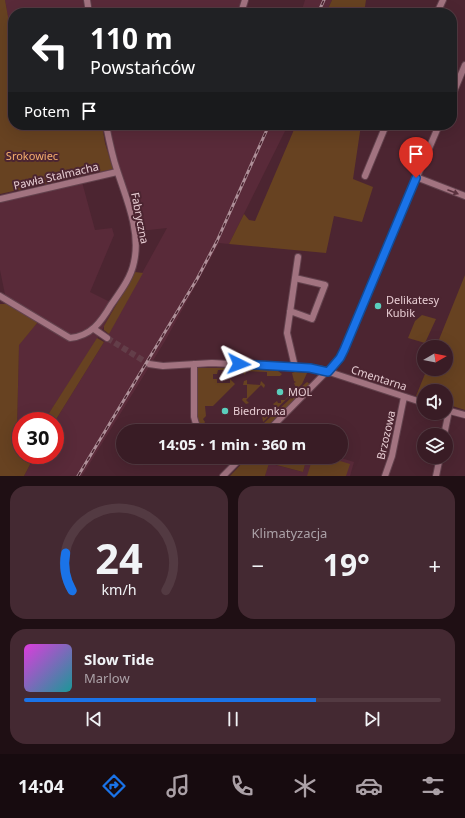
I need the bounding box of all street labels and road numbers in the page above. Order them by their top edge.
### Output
street label: Pawła Stalmacha [12,158,100,193]
street label: Fabryczna [128,191,153,245]
street label: Cmentarna [349,361,409,394]
street label: Brzozowa [373,409,398,461]

